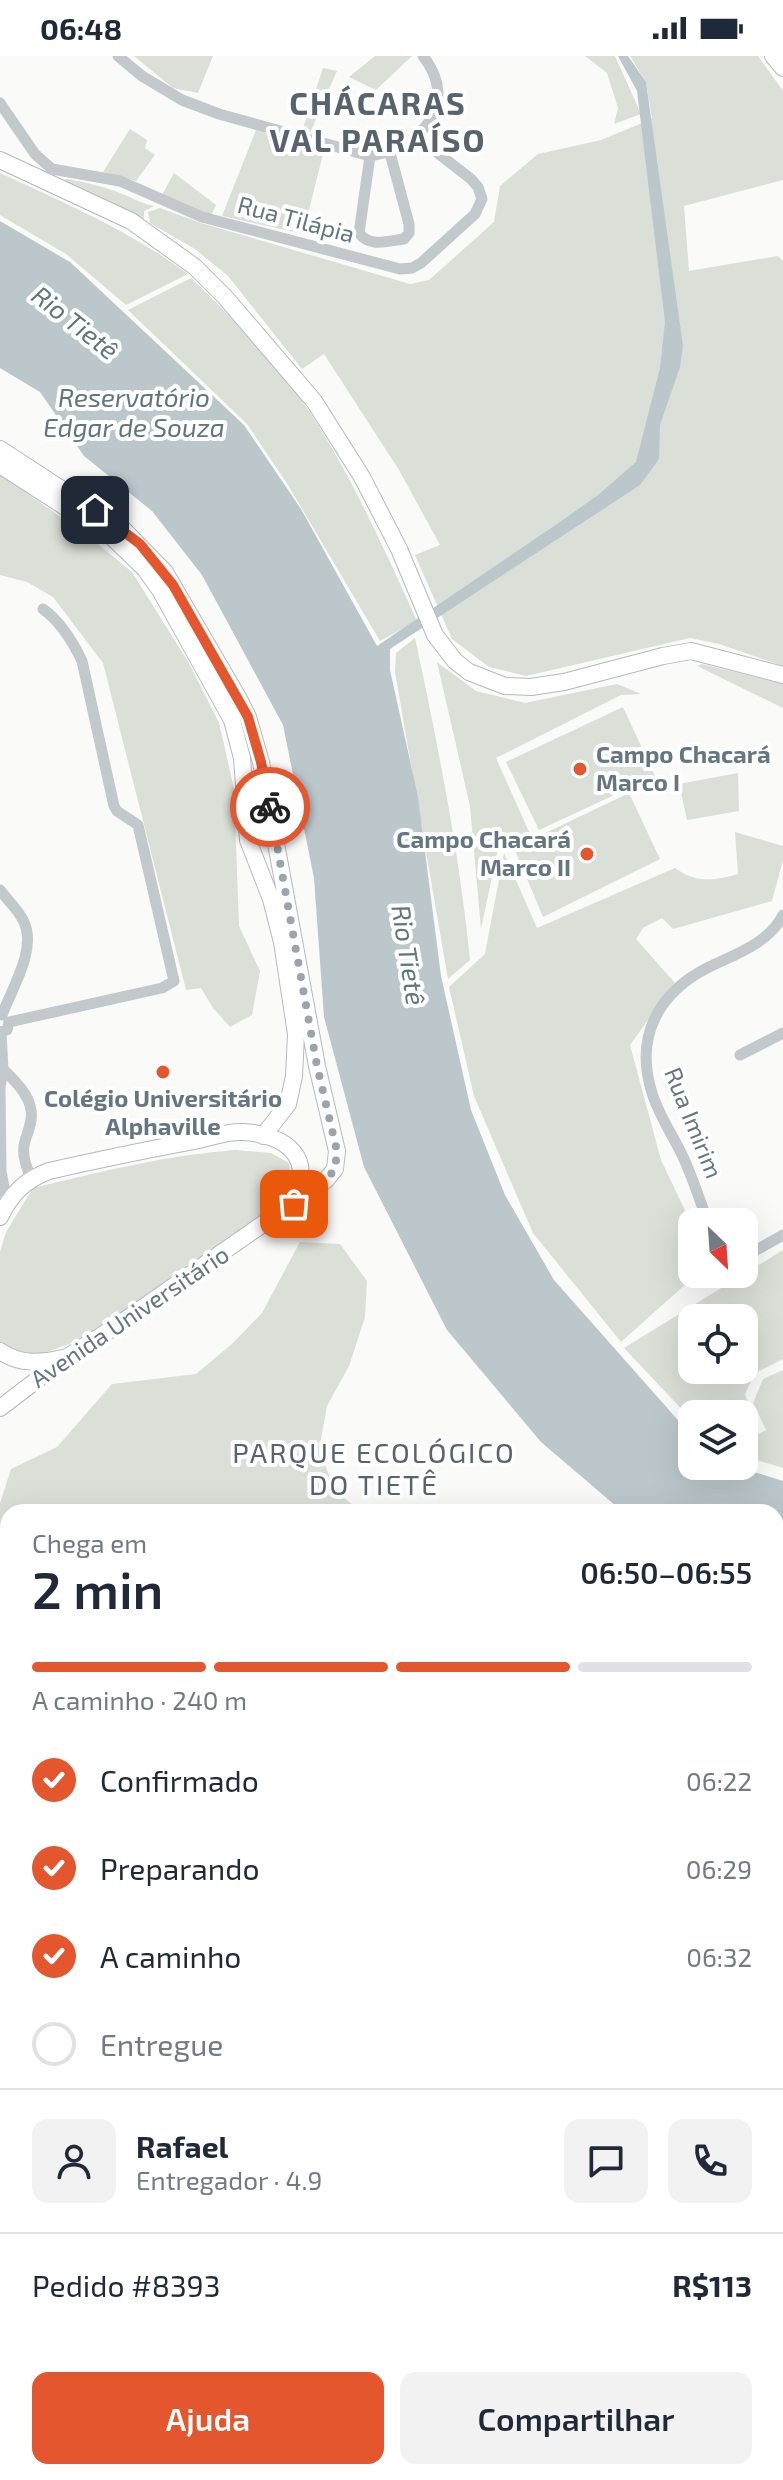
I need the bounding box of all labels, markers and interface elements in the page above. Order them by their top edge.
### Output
text: 06:48 [40,10,122,46]
district label: CHÁCARAS VAL PARAÍSO [270,83,486,158]
street label: Rua Tilápia [235,189,358,248]
water label: Rio Tietê [26,278,125,365]
water label: Reservatório Edgar de Souza [43,381,225,442]
pin [61,476,129,544]
icon: home [73,488,117,532]
place label: Campo Chacará Marco I [596,739,771,796]
marker: Campo Chacará Marco I [571,760,589,778]
courier [230,767,310,847]
icon: bike [248,785,292,829]
place label: Campo Chacará Marco II [396,824,571,881]
marker: Campo Chacará Marco II [578,845,596,863]
water label: Rio Tietê [386,902,433,1007]
marker: Colégio Universitário Alphaville [154,1063,172,1081]
street label: Rua Imirim [659,1063,730,1182]
place label: Colégio Universitário Alphaville [44,1083,282,1140]
pin [260,1170,328,1238]
icon: bag [272,1182,316,1226]
north arrow [678,1208,758,1288]
map controls [678,1208,758,1480]
street label: Avenida Universitário [25,1239,234,1393]
button: locate [678,1304,758,1384]
button: layers [678,1400,758,1480]
district label: PARQUE ECOLÓGICO DO TIETÊ [232,1435,516,1501]
text: Chega em [32,1527,147,1558]
text: 06:50–06:55 [580,1554,752,1590]
text: 2 min [32,1557,163,1619]
text: A caminho · 240 m [32,1684,247,1715]
icon: check [32,1758,76,1802]
text: Confirmado [100,1762,259,1798]
text: 06:22 [686,1765,752,1796]
icon: check [32,1846,76,1890]
text: Preparando [100,1850,259,1886]
text: 06:29 [686,1853,752,1884]
icon: check [32,1934,76,1978]
text: A caminho [100,1938,241,1974]
text: 06:32 [686,1941,752,1972]
text: Entregue [100,2026,223,2062]
button: person [32,2119,116,2203]
button: chat [564,2119,648,2203]
button: phone [668,2119,752,2203]
text: Rafael [136,2128,228,2164]
text: Entregador · 4.9 [136,2164,322,2195]
text: Pedido #8393 [32,2267,220,2303]
text: R$113 [672,2267,752,2303]
button: Ajuda [32,2372,384,2464]
button: Compartilhar [400,2372,752,2464]

